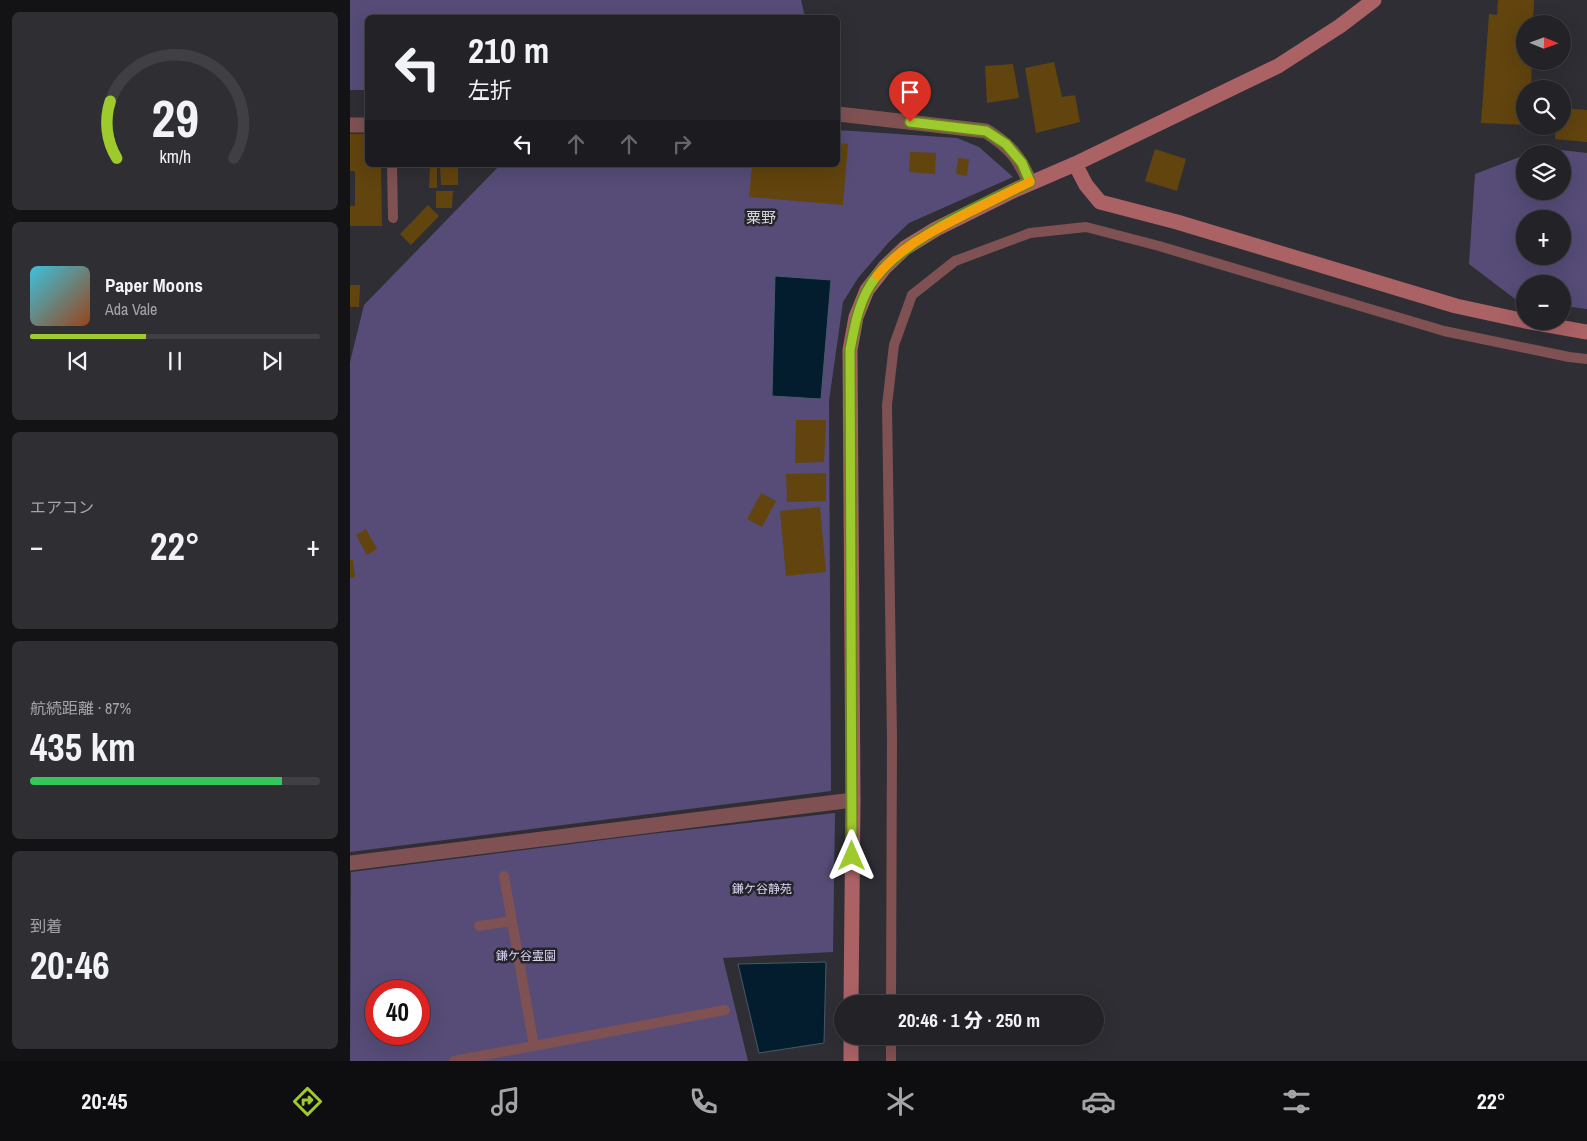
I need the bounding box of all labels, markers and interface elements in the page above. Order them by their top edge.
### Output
north arrow [1516,15,1571,70]
map controls [1516,15,1571,330]
text: 210 m [468,27,549,74]
icon: left [385,35,450,100]
pin [889,71,931,122]
text: 左折 [468,75,512,105]
icon: arrive [896,78,924,106]
button: search [1516,80,1571,135]
text: 29 [151,83,199,153]
icon: left [509,130,537,158]
icon: ahead [562,130,590,158]
icon: ahead [615,130,643,158]
icon: right [668,130,696,158]
text: km/h [159,145,191,169]
button: layers [1516,145,1571,200]
district label: 粟野 [746,207,776,228]
button: + [1516,210,1571,265]
text: Paper Moons [105,272,203,298]
button: − [1516,275,1571,330]
text: Ada Vale [105,298,157,320]
icon: previous [64,347,92,375]
icon: pause [161,347,189,375]
icon: next [258,347,286,375]
text: エアコン [30,496,94,518]
text: 22° [150,521,200,572]
text: − [30,527,43,565]
text: + [307,527,320,565]
text: 航続距離 · 87% [30,697,131,719]
text: 435 km [30,722,136,773]
position arrow [825,829,877,881]
park label: 鎌ケ谷静苑 [732,881,792,897]
text: 到着 [30,915,62,937]
text: 20:46 [30,940,110,991]
park label: 鎌ケ谷霊園 [496,948,556,964]
speed limit sign: 40 [365,980,430,1045]
text: 20:46 · 1 分 · 250 m [898,1007,1040,1033]
icon: directions [290,1084,325,1119]
icon: music [488,1084,523,1119]
icon: phone [686,1084,721,1119]
icon: climate [883,1084,918,1119]
icon: car [1081,1084,1116,1119]
icon: filters [1279,1084,1314,1119]
text: 20:45 [81,1086,128,1116]
text: 22° [1477,1086,1506,1116]

